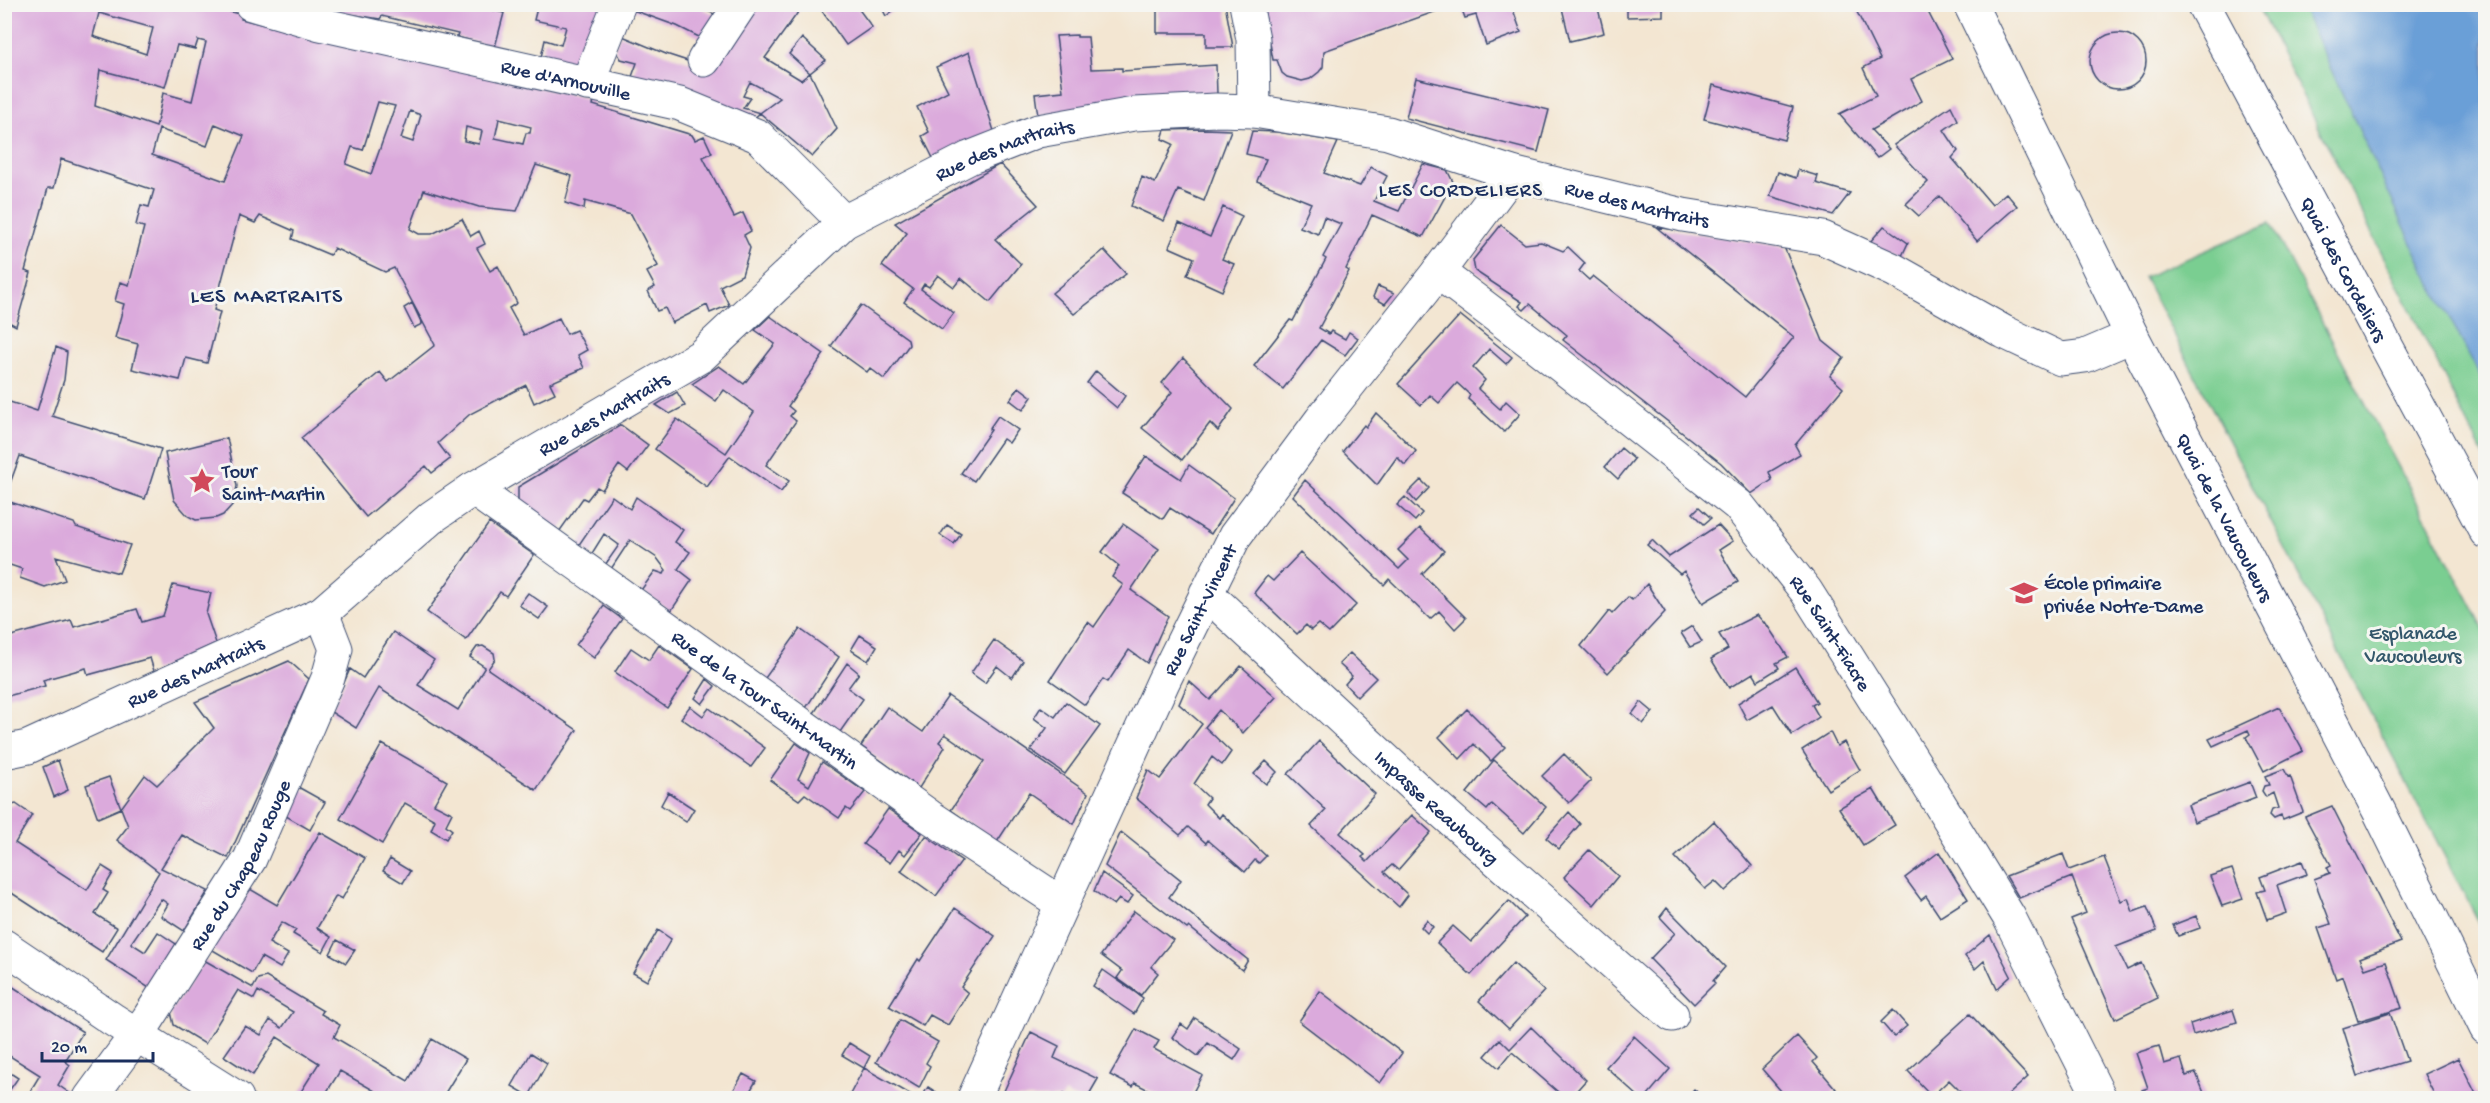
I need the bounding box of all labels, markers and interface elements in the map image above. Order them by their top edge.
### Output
street label: Rue d'Arnouville [498,57,633,108]
street label: Rue des Martraits [932,117,1077,188]
street label: Rue des Martraits [1562,178,1711,234]
district label: LES CORDELIERS [1379,180,1543,205]
street label: Quai des Cordeliers [2293,194,2390,347]
district label: LES MARTRAITS [190,285,344,311]
street label: Rue des Martraits [535,369,675,463]
street label: Quai de la Vaucouleurs [2170,430,2276,607]
place label: Tour Saint-Martin [221,462,325,508]
place icon: Tour Saint-Martin [187,466,217,496]
street label: Rue Saint-Vincent [1160,540,1245,680]
street label: Rue Saint-Fiacre [1783,572,1875,697]
place label: École primaire privée Notre-Dame [2043,573,2204,620]
school or university icon: École primaire privée Notre-Dame [2009,578,2039,608]
park label: Esplanade Vaucouleurs [2364,624,2462,670]
street label: Rue de la Tour Saint-Martin [666,627,862,777]
street label: Rue des Martraits [125,633,269,715]
street label: Impasse Reaubourg [1368,747,1502,871]
street label: Rue du Chapeau Rouge [187,777,298,956]
scale bar [42,1025,153,1063]
text: 20 m [51,1038,87,1059]

